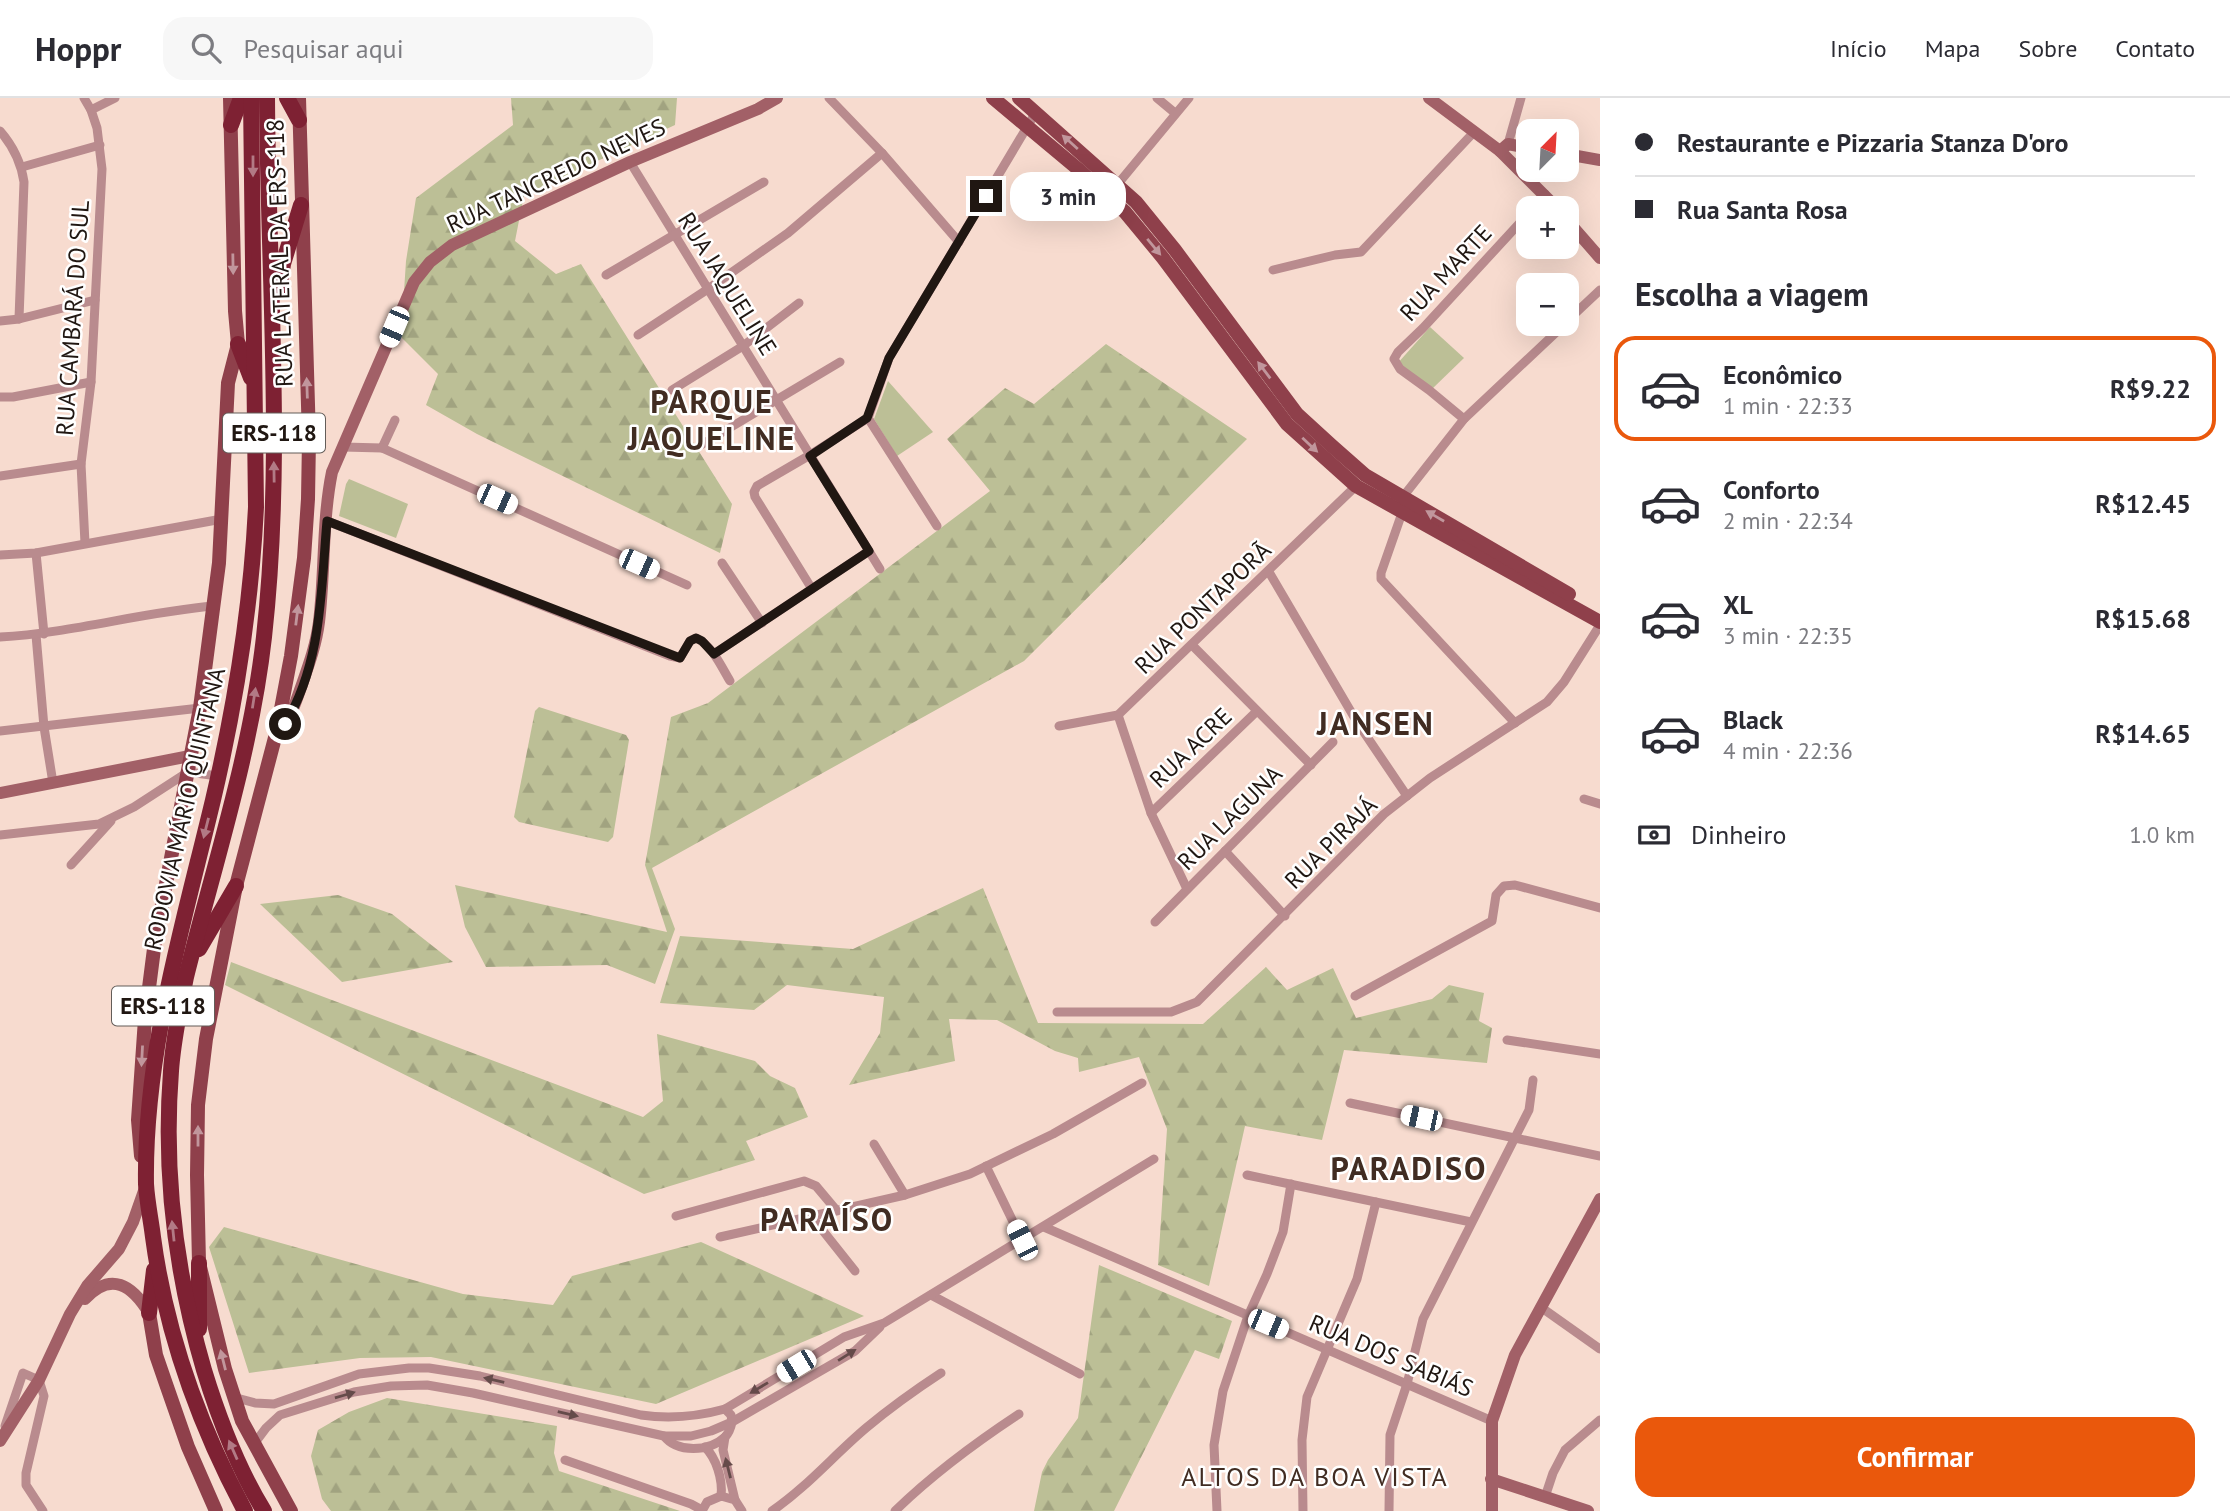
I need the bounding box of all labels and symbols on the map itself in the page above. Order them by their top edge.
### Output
street label: RUA TANCREDO NEVES [441,111,670,240]
street label: RUA LATERAL DA ERS-118 [259,118,300,388]
north arrow [1516,119,1578,182]
one-way arrow [1061,135,1078,150]
one-way arrow [247,155,259,177]
callout: 3 min [1010,172,1126,220]
route end [970,180,1002,212]
street label: RUA CAMBARÁ DO SUL [49,199,96,437]
street label: RUA JAQUELINE [671,206,784,361]
street label: RUA MARTE [1393,218,1498,328]
one-way arrow [1146,239,1161,256]
one-way arrow [228,253,239,275]
car [377,304,412,350]
one-way arrow [1256,362,1271,380]
one-way arrow [301,377,313,399]
district label: PARQUE JAQUELINE [627,380,796,459]
road number: ERS-118 [223,414,325,452]
one-way arrow [1301,437,1319,453]
one-way arrow [269,461,280,483]
car [474,481,521,517]
one-way arrow [1425,511,1445,523]
street label: RUA PONTAPORÃ [1128,535,1277,681]
car [616,546,663,582]
one-way arrow [291,604,302,626]
street label: RODOVIA MÁRIO QUINTANA [137,664,232,953]
one-way arrow [249,687,260,709]
street label: RUA ACRE [1143,701,1238,795]
district label: JANSEN [1316,702,1435,744]
route start [269,708,301,740]
street label: RUA LAGUNA [1171,759,1289,877]
street label: RUA PIRAJÁ [1278,790,1384,896]
one-way arrow [201,817,212,839]
road number: ERS-118 [112,986,214,1026]
one-way arrow [136,1045,147,1067]
car [1399,1103,1444,1133]
one-way arrow [192,1125,204,1147]
district label: PARADISO [1331,1147,1487,1189]
district label: PARAÍSO [760,1198,894,1240]
car [1004,1217,1041,1263]
one-way arrow [168,1220,179,1242]
car [1245,1306,1292,1342]
street label: RUA DOS SABIÁS [1304,1307,1478,1404]
car [773,1346,820,1386]
one-way arrow [217,1349,228,1371]
one-way arrow [837,1349,856,1362]
one-way arrow [482,1374,504,1385]
one-way arrow [749,1382,768,1395]
one-way arrow [334,1389,356,1400]
one-way arrow [558,1409,580,1420]
one-way arrow [227,1440,239,1460]
one-way arrow [722,1457,733,1479]
district label: ALTOS DA BOA VISTA [1181,1460,1449,1493]

